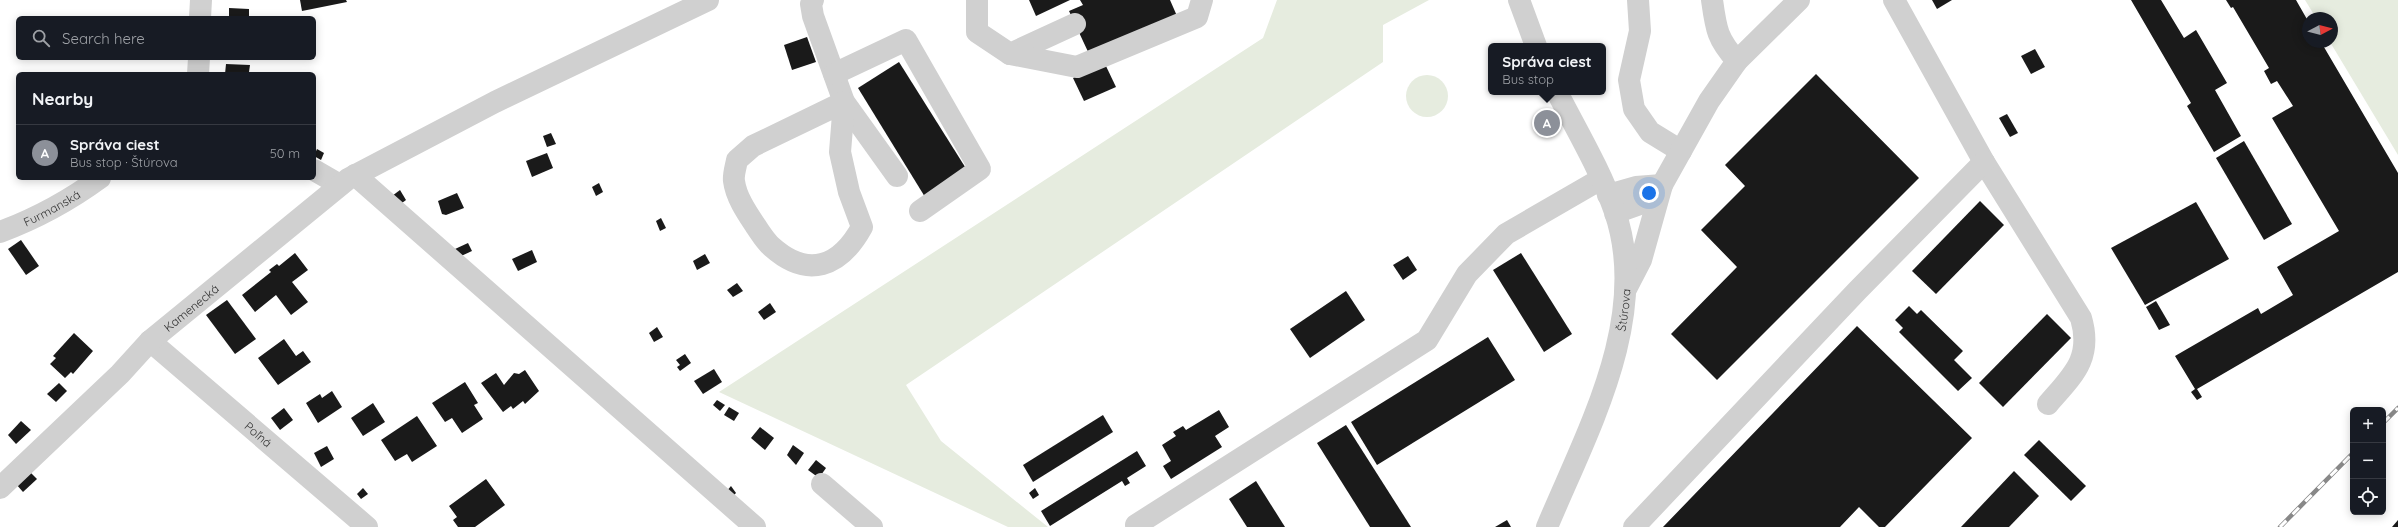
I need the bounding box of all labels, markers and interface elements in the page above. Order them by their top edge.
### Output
north arrow [2302,12,2338,48]
search box [16,16,316,60]
icon: search [30,27,52,49]
text: Search here [62,29,145,48]
popup [1488,43,1606,95]
text: Správa ciest [1502,52,1592,71]
text: Bus stop [1502,71,1554,87]
text: Nearby [32,88,93,109]
pin: A [1534,108,1560,138]
text: Správa ciest [70,135,160,154]
text: A [41,145,49,161]
text: 50 m [270,145,300,161]
text: Bus stop · Štúrova [70,154,178,170]
your location [1639,183,1659,203]
street label: Furmanská [21,186,83,229]
street label: Kamenecká [160,281,221,334]
street label: Štúrova [1613,288,1633,332]
map controls [2350,407,2386,515]
button: + [2350,407,2386,443]
street label: Poľná [242,418,275,450]
button: − [2350,443,2386,479]
button: locate [2350,479,2386,515]

